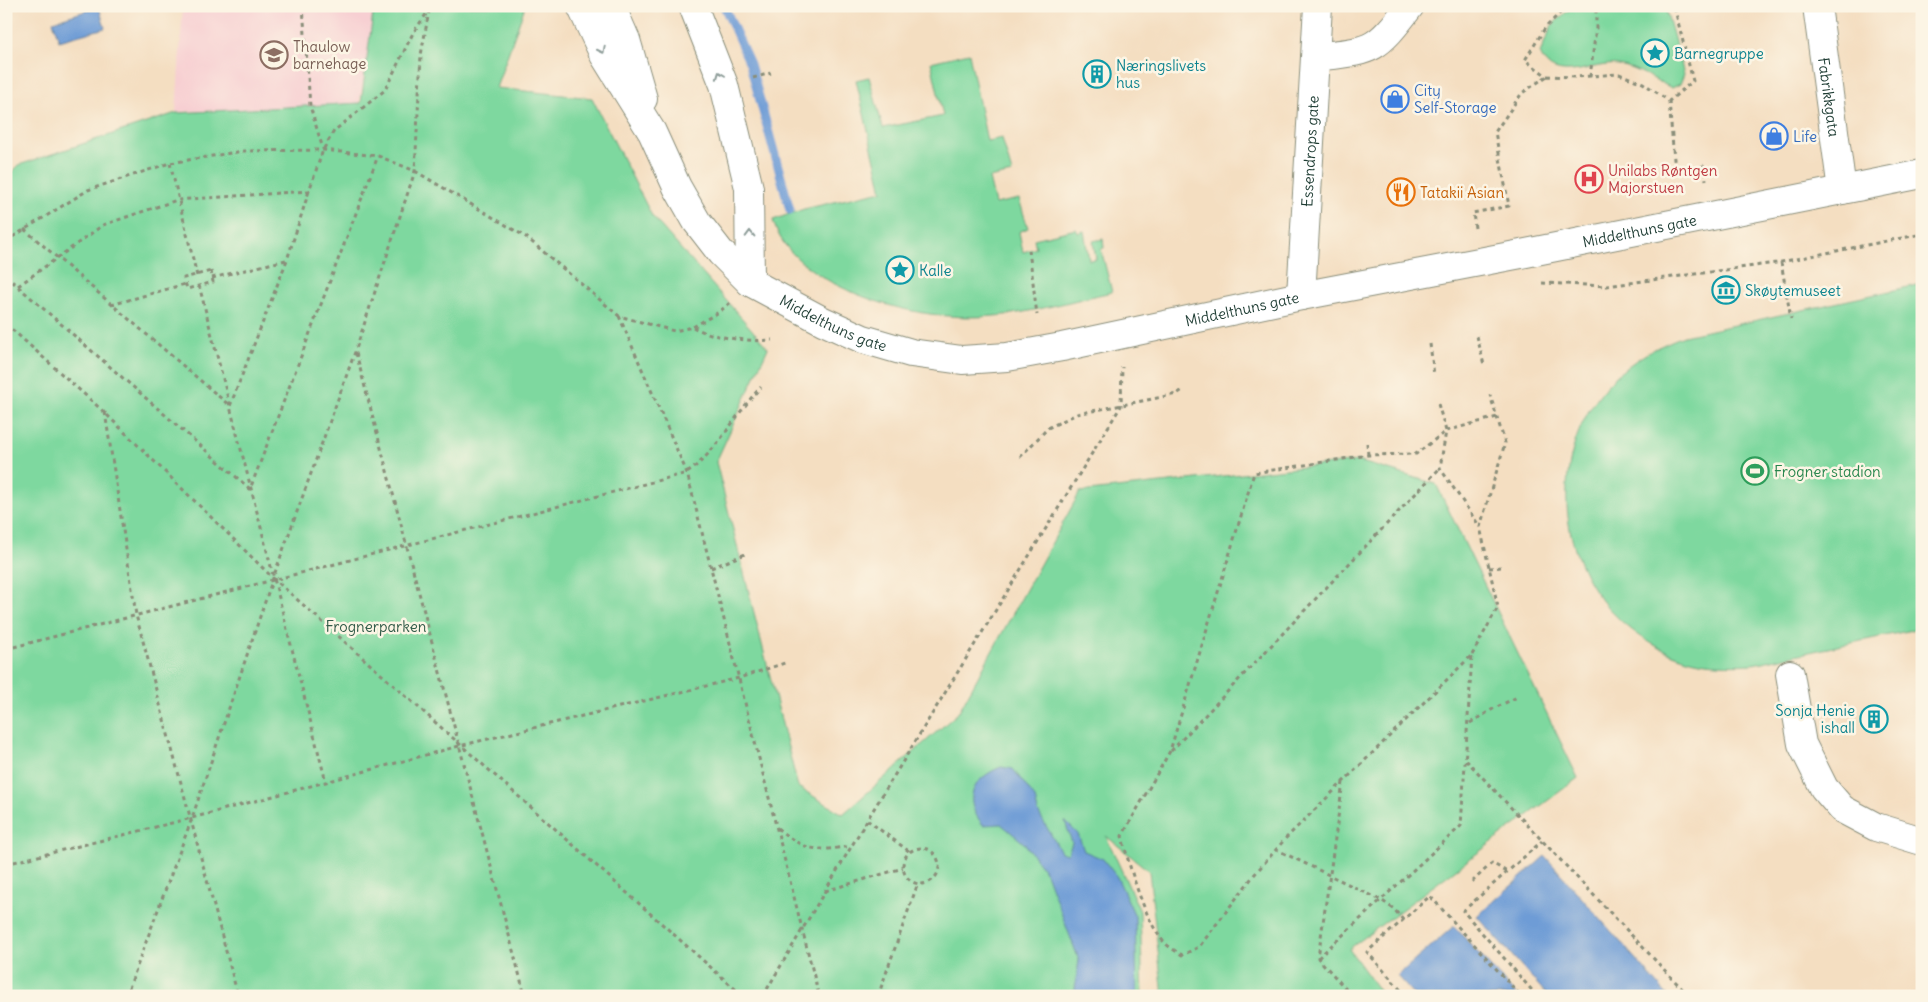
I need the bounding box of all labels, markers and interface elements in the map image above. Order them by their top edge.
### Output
place label: Thaulow barnehage [293,37,366,73]
place icon: Barnegruppe [1640,38,1670,68]
school or university icon: Thaulow barnehage [259,40,289,70]
place label: Barnegruppe [1674,44,1764,63]
one-way arrow [596,45,606,54]
place label: Næringslivets hus [1116,56,1206,92]
street label: Fabrikkgata [1815,56,1844,138]
building icon: Næringslivets hus [1082,59,1112,89]
one-way arrow [716,71,726,80]
place label: City Self-Storage [1414,81,1497,117]
shop icon: City Self-Storage [1380,84,1410,114]
street label: Essendrops gate [1297,95,1322,207]
shop icon: Life [1759,121,1789,151]
place label: Life [1793,127,1817,146]
place label: Unilabs Røntgen Majorstuen [1608,161,1718,197]
hospital icon: Unilabs Røntgen Majorstuen [1574,164,1604,194]
restaurant icon: Tatakii Asian [1386,177,1416,207]
place label: Tatakii Asian [1420,183,1504,202]
street label: Middelthuns gate [1581,210,1698,251]
one-way arrow [745,229,755,237]
place icon: Kalle [885,255,915,285]
place label: Kalle [919,261,952,280]
museum icon: Skøytemuseet [1711,275,1741,305]
place label: Skøytemuseet [1745,281,1841,300]
street label: Middelthuns gate [1183,287,1301,330]
street label: Middelthuns gate [777,290,889,355]
sports icon: Frogner stadion [1740,456,1770,486]
place label: Frogner stadion [1774,462,1881,481]
park label: Frognerparken [325,617,427,636]
place label: Sonja Henie ishall [1775,701,1855,737]
building icon: Sonja Henie ishall [1859,704,1889,734]

